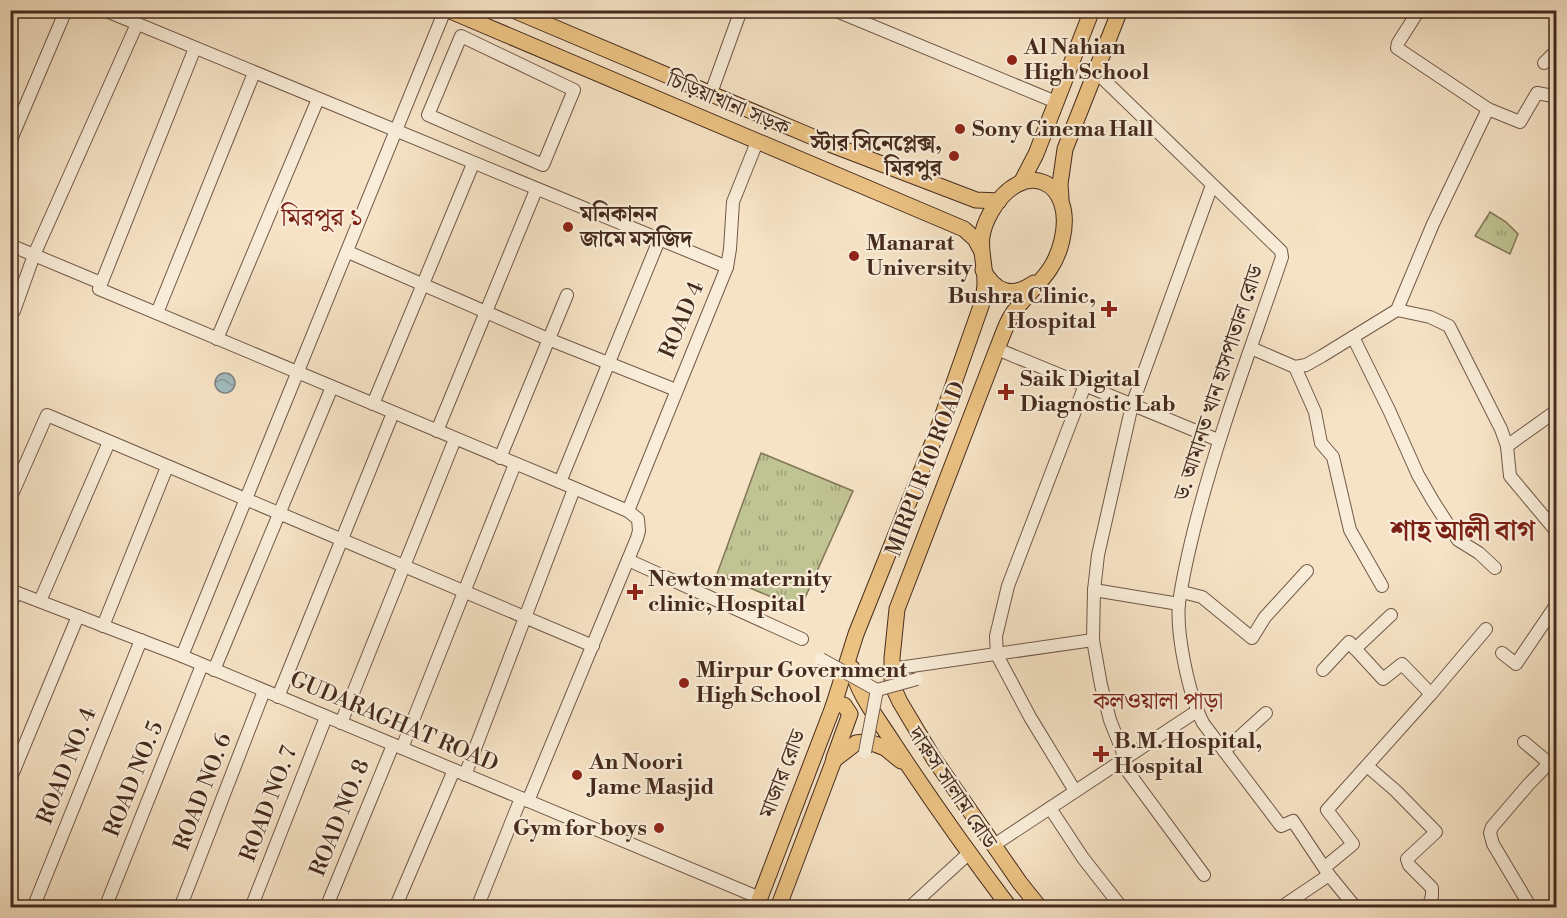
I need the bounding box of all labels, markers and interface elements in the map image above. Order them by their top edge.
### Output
place label: Al Nahian High School [1023,34,1149,86]
marker: Al Nahian High School [1005,53,1019,67]
street label: চিড়িয়াখানা সড়ক [662,65,795,143]
place label: Sony Cinema Hall [972,116,1154,143]
marker: Sony Cinema Hall [953,122,967,136]
place label: স্টার সিনেপ্লেক্স, মিরপুর [809,129,943,182]
marker: স্টার সিনেপ্লেক্স, মিরপুর [947,149,961,163]
place label: মনিকানন জামে মসজিদ [579,200,693,253]
district label: মিরপুর ১ [280,202,363,234]
marker: মনিকানন জামে মসজিদ [561,220,575,234]
place label: Manarat University [866,230,973,282]
marker: Manarat University [847,249,861,263]
street label: ড. আমানত খান হাসপাতাল রোড [1168,260,1270,505]
street label: ROAD 4 [654,277,710,363]
place label: Bushra Clinic, Hospital [948,283,1096,335]
marker: Bushra Clinic, Hospital [1100,300,1118,318]
place label: Saik Digital Diagnostic Lab [1020,366,1176,418]
street label: MIRPUR 10 ROAD [880,378,972,560]
marker: Saik Digital Diagnostic Lab [997,383,1015,401]
district label: শাহ আলী বাগ [1390,513,1537,549]
place label: Newton maternity clinic, Hospital [648,566,833,618]
marker: Newton maternity clinic, Hospital [626,583,644,601]
place label: Mirpur Government High School [696,657,907,709]
street label: GUDARAGHAT ROAD [286,666,502,778]
marker: Mirpur Government High School [677,676,691,690]
district label: কলওয়ালা পাড়া [1092,687,1223,717]
street label: ROAD NO. 4 [31,704,103,828]
street label: ROAD NO. 5 [99,717,169,841]
street label: দারুস সালাম রোড [901,721,1003,855]
street label: মাজার রোড [753,725,813,823]
place label: B.M. Hospital, Hospital [1114,728,1262,780]
street label: ROAD NO. 6 [168,729,238,855]
street label: ROAD NO. 7 [235,742,303,866]
marker: B.M. Hospital, Hospital [1092,745,1110,763]
place label: An Noori Jame Masjid [586,749,714,801]
street label: ROAD NO. 8 [304,756,376,880]
marker: An Noori Jame Masjid [570,768,584,782]
place label: Gym for boys [513,815,647,842]
marker: Gym for boys [652,821,666,835]

